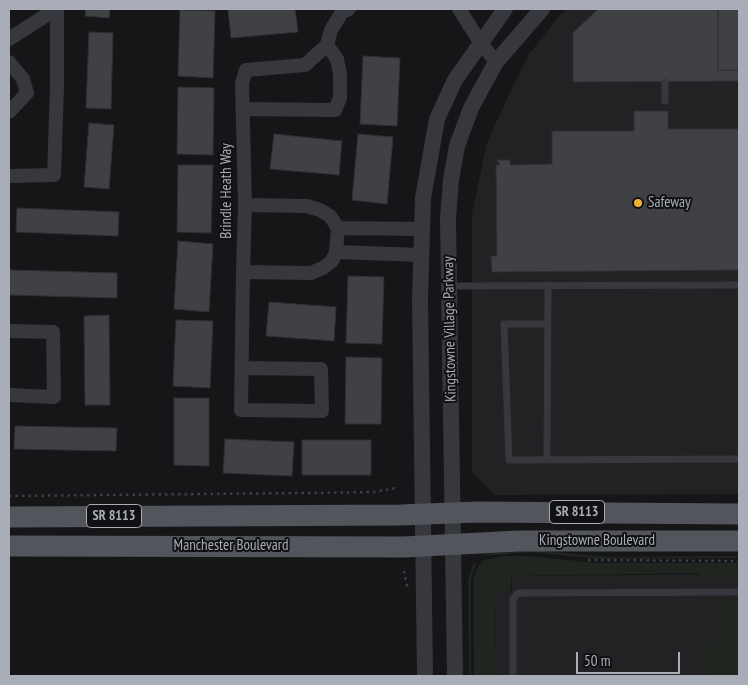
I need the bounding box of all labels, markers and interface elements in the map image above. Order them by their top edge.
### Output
street label: Brindle Heath Way [218,143,236,239]
place label: Safeway [648,194,691,212]
marker: Safeway [632,197,644,209]
street label: Kingstowne Village Parkway [440,256,460,402]
road number: SR 8113 [550,501,604,524]
road number: SR 8113 [86,504,142,528]
street label: Kingstowne Boulevard [539,532,655,550]
street label: Manchester Boulevard [174,537,288,555]
scale bar [578,642,682,674]
text: 50 m [584,651,610,670]

